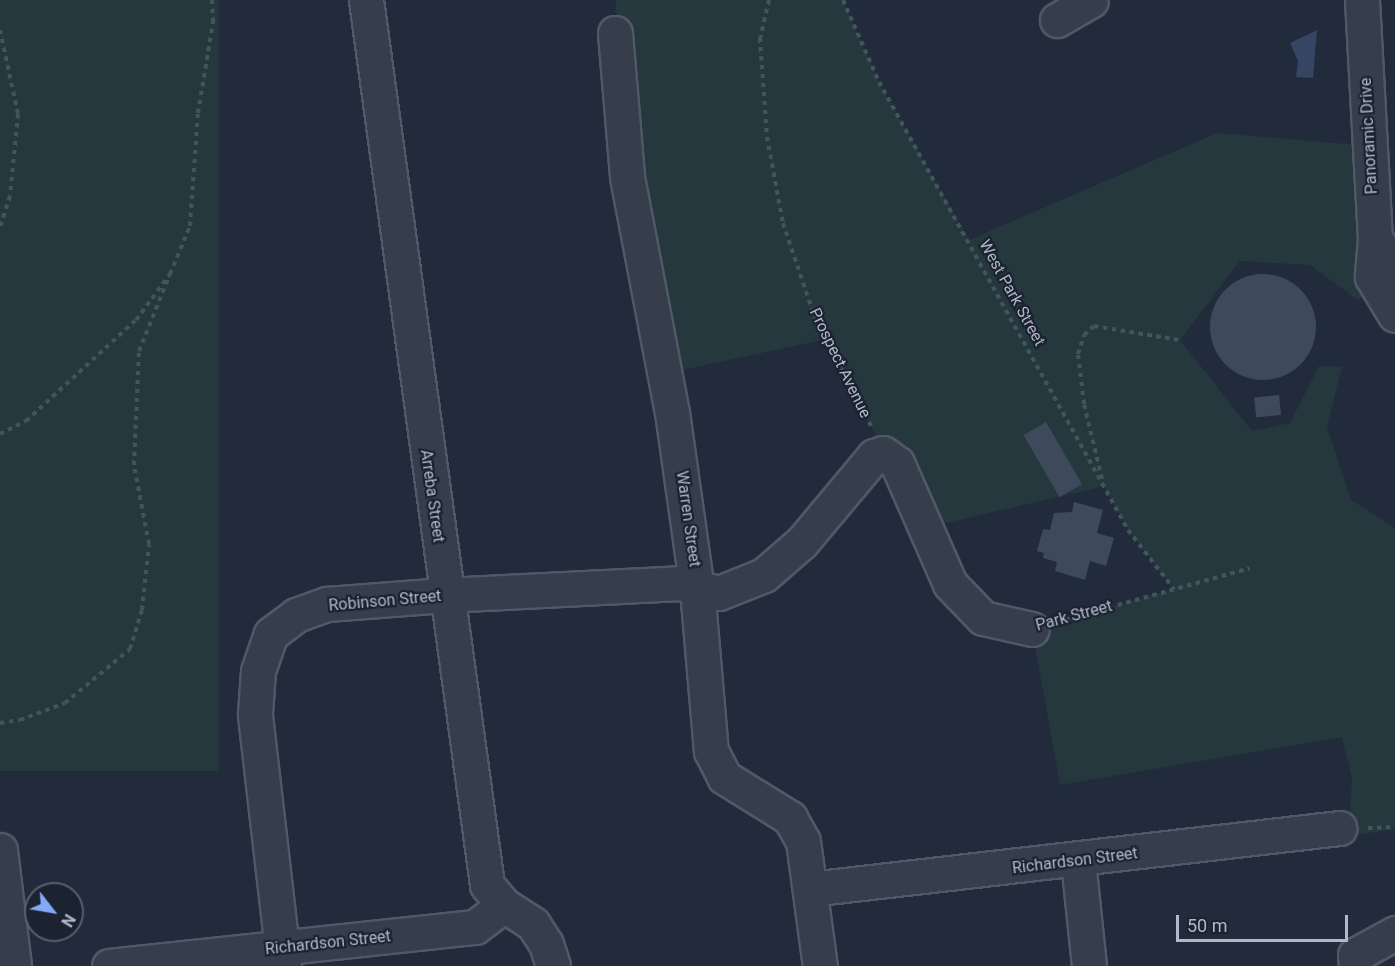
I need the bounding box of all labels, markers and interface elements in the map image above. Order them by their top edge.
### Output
street label: Panoramic Drive [1356,77,1382,195]
street label: West Park Street [975,237,1049,349]
street label: Prospect Avenue [805,305,875,421]
street label: Arreba Street [416,448,448,544]
street label: Warren Street [672,470,704,568]
street label: Robinson Street [328,587,442,615]
street label: Park Street [1034,597,1114,635]
street label: Richardson Street [1011,844,1139,878]
north arrow [24,882,84,942]
scale bar [1179,903,1352,941]
text: N [57,911,79,930]
text: 50 m [1187,915,1227,936]
street label: Richardson Street [264,927,392,959]

